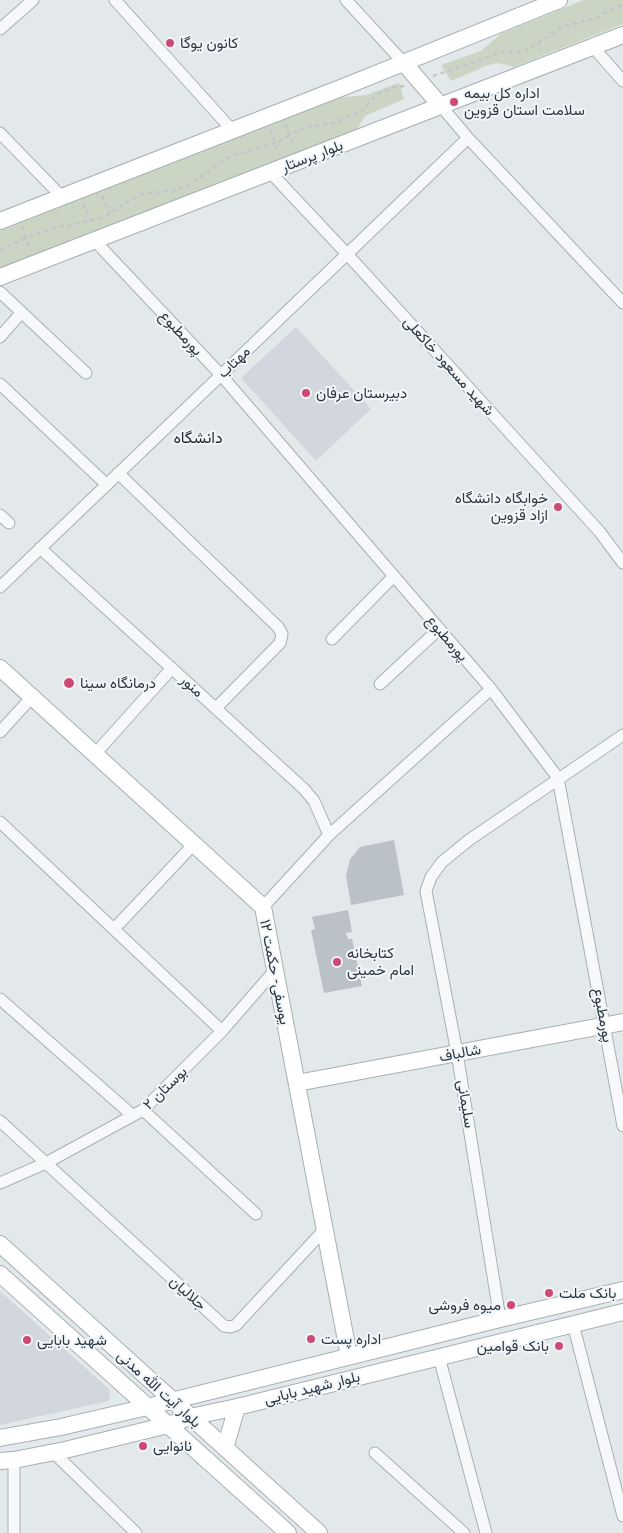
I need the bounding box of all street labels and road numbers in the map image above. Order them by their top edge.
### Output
street label: بلوار پرستار [279,136,345,176]
street label: پورمطبوع [156,307,206,359]
street label: شهید مسعود خاکعلی [400,313,498,419]
street label: مهتاب [214,342,254,382]
street label: پورمطبوع [422,611,472,665]
street label: منور [177,671,207,701]
street label: یوسفی- حکمت ۱۲ [256,918,294,1026]
street label: پورمطبوع [589,986,617,1044]
street label: شالباف [438,1040,482,1066]
street label: بوستان ۲ [139,1063,191,1113]
street label: سلیمانی [453,1079,479,1129]
street label: جلالیان [166,1272,210,1314]
street label: بلوار آیت الله مدنی [113,1347,205,1431]
street label: بلوار شهید بابایی [262,1367,362,1409]

